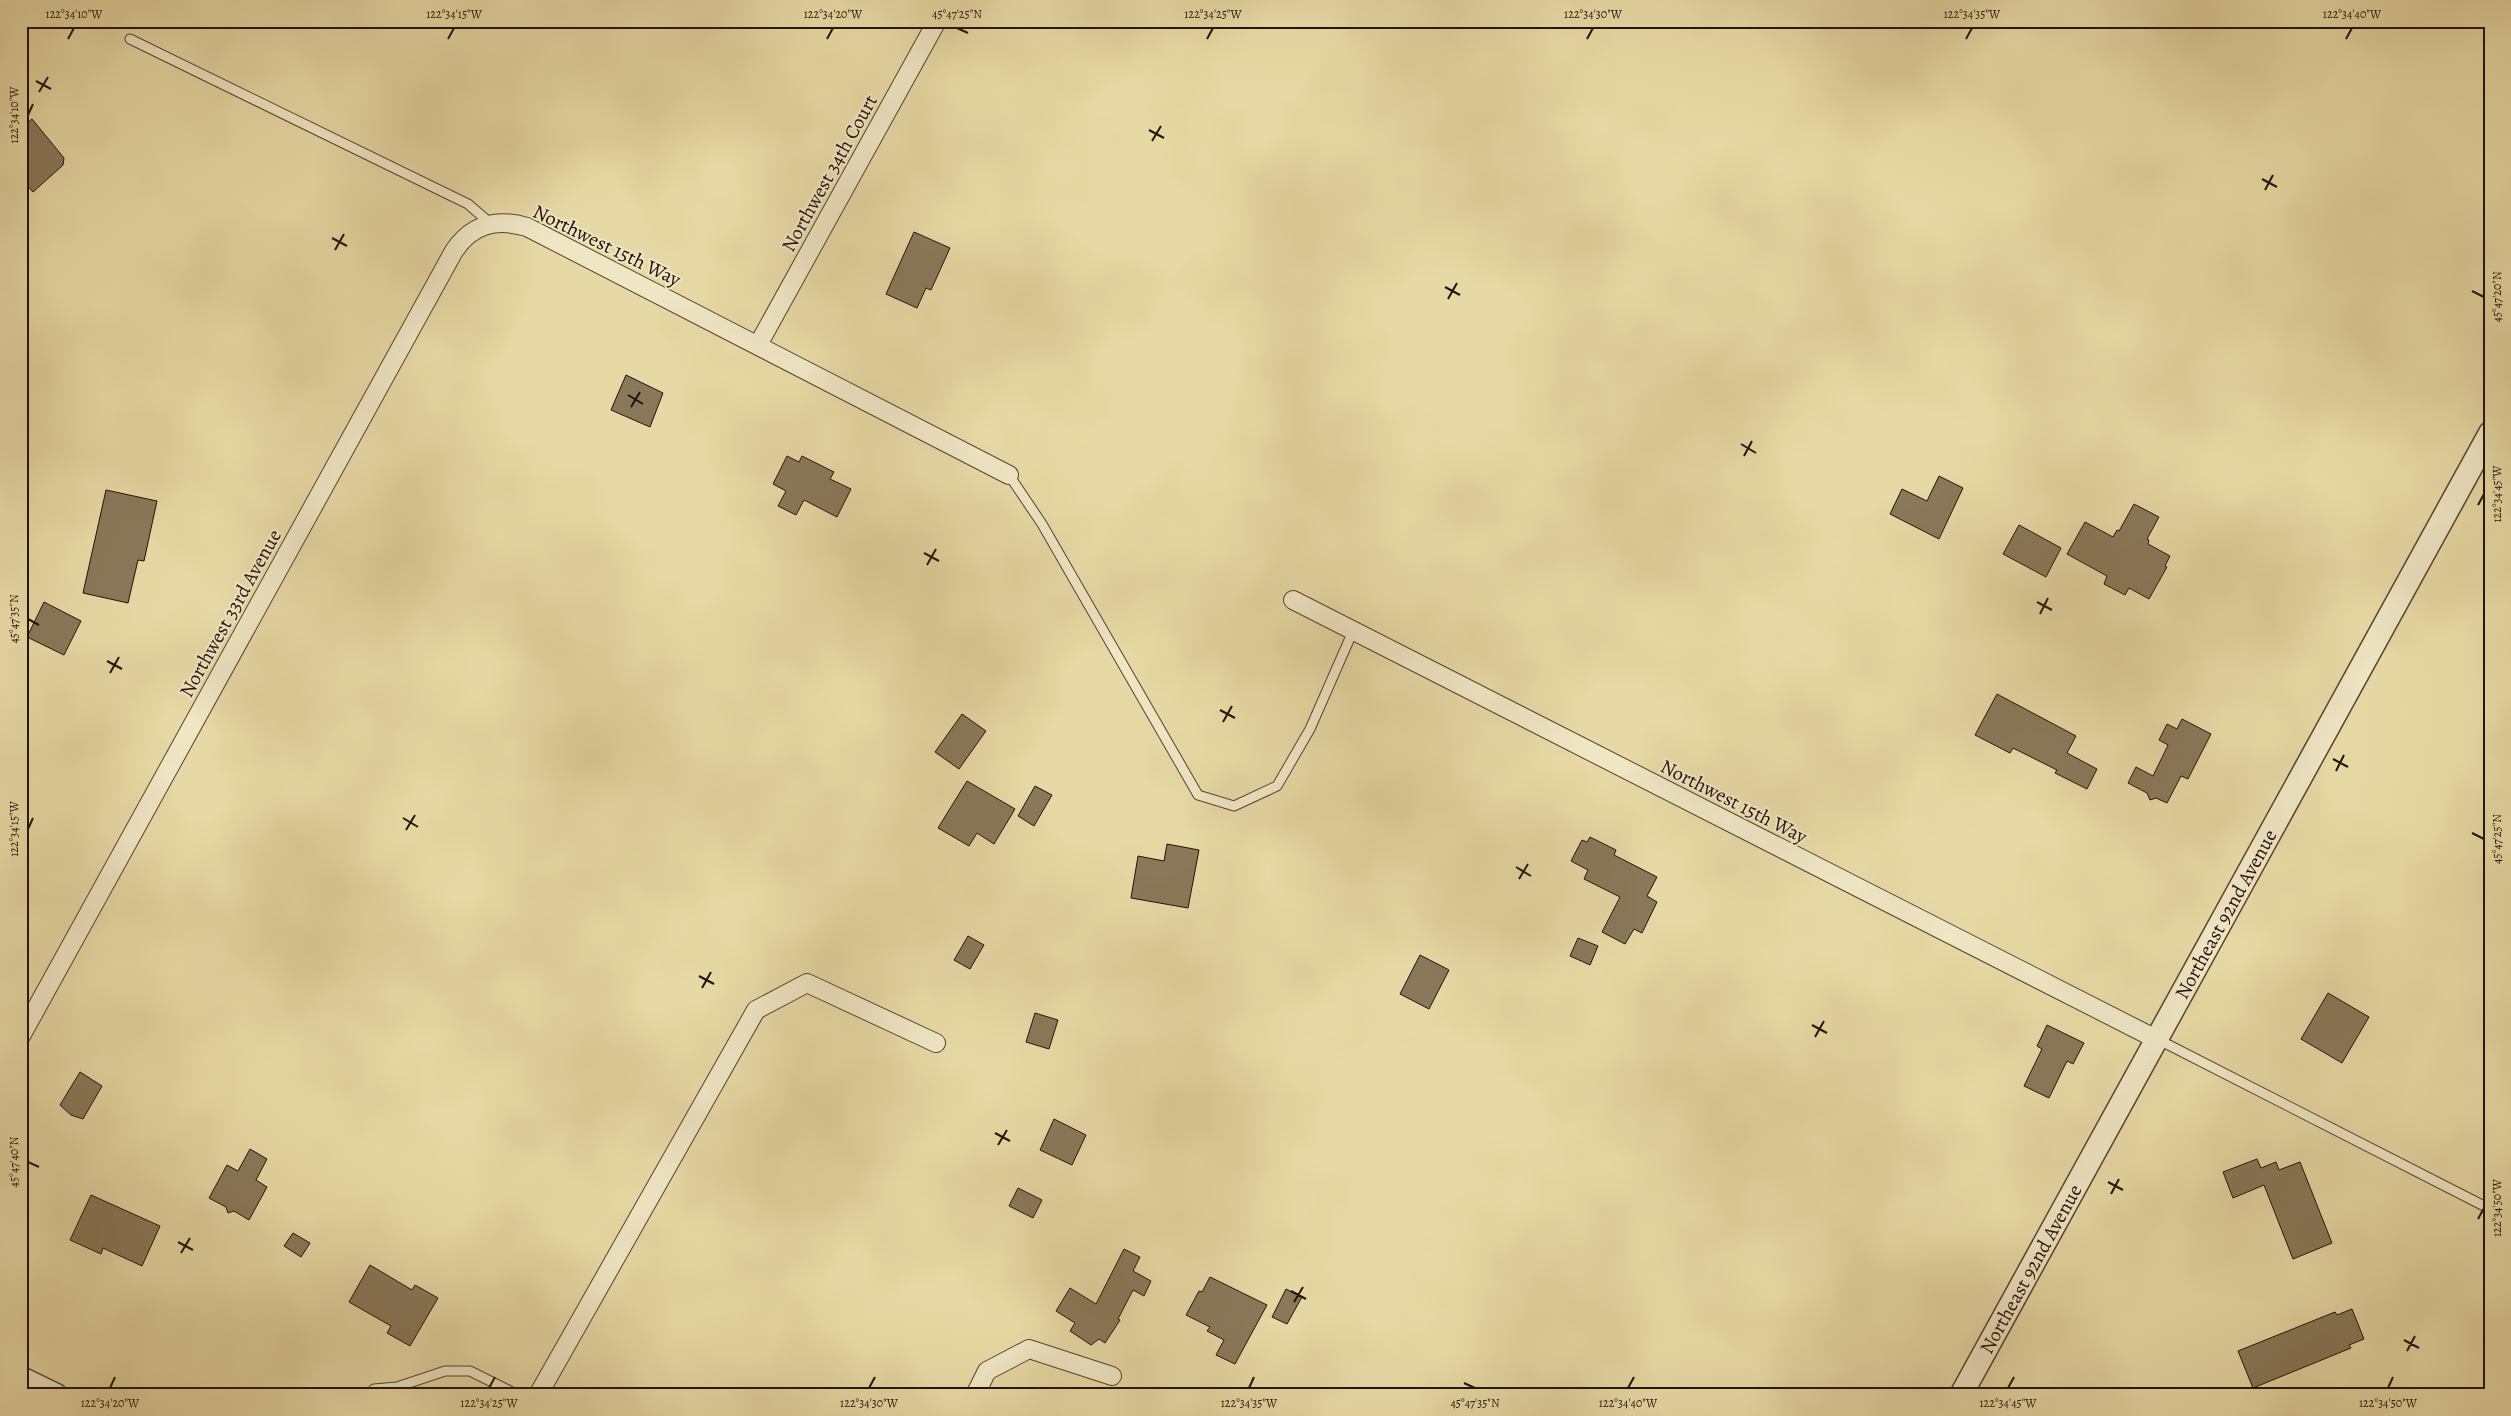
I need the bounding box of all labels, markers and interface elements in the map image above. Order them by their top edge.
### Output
text: 122°34'10"W [46,6,103,22]
text: 122°34'15"W [426,6,483,22]
text: 122°34'20"W [804,6,863,22]
text: 45°47'25"N [932,6,982,22]
text: 122°34'25"W [1184,6,1242,22]
text: 122°34'30"W [1564,6,1623,22]
text: 122°34'35"W [1944,6,2001,22]
text: 122°34'40"W [2323,6,2382,22]
text: 122°34'10"W [6,86,22,143]
street label: Northwest 34th Court [775,90,884,257]
street label: Northwest 15th Way [528,198,686,293]
text: 45°47'20"N [2489,271,2505,323]
text: 122°34'45"W [2489,465,2505,523]
street label: Northwest 33rd Avenue [173,524,288,702]
text: 45°47'35"N [6,594,22,644]
street label: Northwest 15th Way [1656,753,1813,851]
text: 122°34'15"W [6,800,22,857]
text: 45°47'25"N [2489,814,2505,864]
street label: Northeast 92nd Avenue [2168,825,2284,1004]
text: 45°47'40"N [6,1136,22,1187]
text: 122°34'50"W [2489,1178,2505,1237]
street label: Northeast 92nd Avenue [1973,1179,2088,1359]
text: 122°34'20"W [81,1395,140,1411]
text: 122°34'25"W [460,1395,518,1411]
text: 122°34'30"W [840,1395,899,1411]
text: 122°34'35"W [1221,1395,1278,1411]
text: 45°47'35"N [1450,1395,1500,1411]
text: 122°34'40"W [1599,1395,1658,1411]
text: 122°34'45"W [1979,1395,2037,1411]
text: 122°34'50"W [2359,1395,2418,1411]

